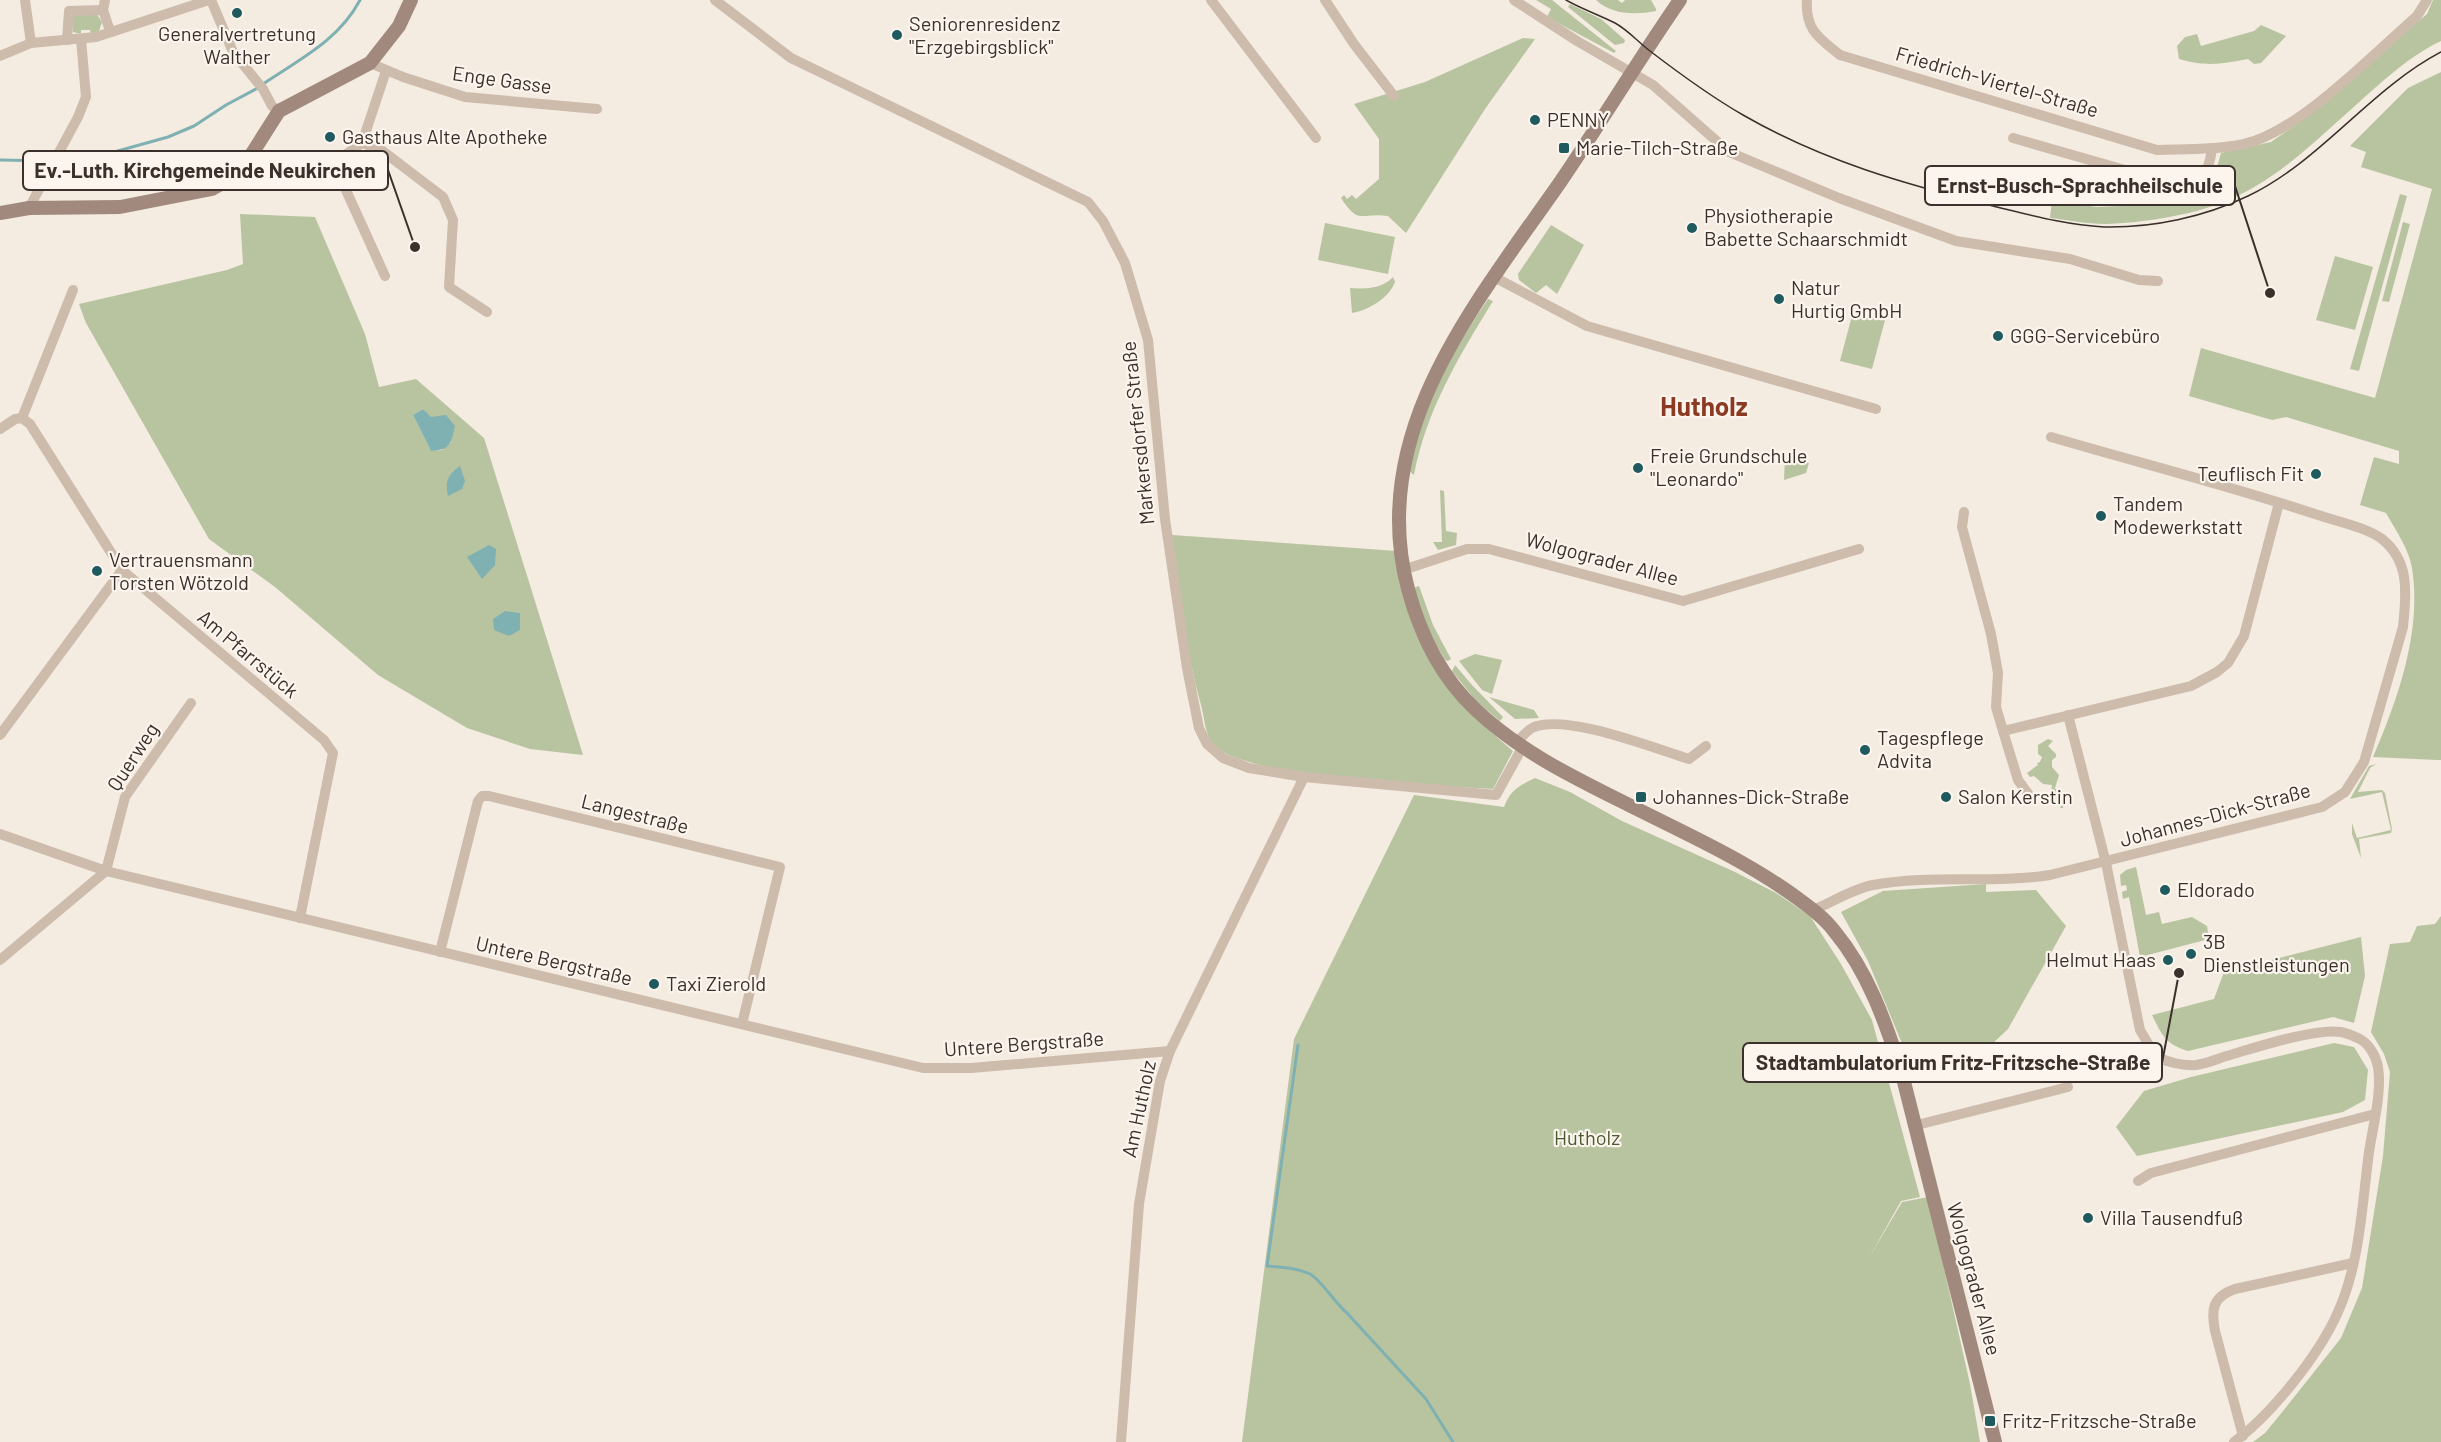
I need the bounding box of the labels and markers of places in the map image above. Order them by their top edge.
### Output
marker: Generalvertretung Walther [230,6,244,20]
place label: Seniorenresidenz "Erzgebirgsblick" [909,11,1060,58]
place label: Generalvertretung Walther [158,21,316,68]
marker: Seniorenresidenz "Erzgebirgsblick" [890,28,904,42]
place label: PENNY [1547,107,1609,131]
marker: PENNY [1528,113,1542,127]
place label: Gasthaus Alte Apotheke [342,124,548,148]
marker: Gasthaus Alte Apotheke [323,130,337,144]
place label: Marie-Tilch-Straße [1576,135,1738,159]
marker: Marie-Tilch-Straße [1557,141,1571,155]
callout: Ev.-Luth. Kirchgemeinde Neukirchen [23,151,388,190]
callout: Ernst-Busch-Sprachheilschule [1925,166,2235,205]
place label: Physiotherapie Babette Schaarschmidt [1704,203,1908,250]
marker: Physiotherapie Babette Schaarschmidt [1685,221,1699,235]
place label: Natur Hurtig GmbH [1791,275,1902,322]
marker: Natur Hurtig GmbH [1772,292,1786,306]
place label: GGG-Servicebüro [2010,323,2160,347]
marker: GGG-Servicebüro [1991,329,2005,343]
place label: Freie Grundschule "Leonardo" [1650,443,1807,490]
marker: Freie Grundschule "Leonardo" [1631,461,1645,475]
place label: Teuflisch Fit [2197,461,2304,485]
marker: Teuflisch Fit [2309,467,2323,481]
place label: Tandem Modewerkstatt [2113,491,2243,538]
marker: Tandem Modewerkstatt [2094,509,2108,523]
place label: Vertrauensmann Torsten Wötzold [109,547,253,594]
marker: Vertrauensmann Torsten Wötzold [90,564,104,578]
place label: Tagespflege Advita [1877,725,1984,772]
marker: Tagespflege Advita [1858,743,1872,757]
place label: Johannes-Dick-Straße [1653,784,1849,808]
place label: Salon Kerstin [1958,784,2073,808]
marker: Johannes-Dick-Straße [1634,790,1648,804]
marker: Salon Kerstin [1939,790,1953,804]
place label: Eldorado [2177,877,2255,901]
marker: Eldorado [2158,883,2172,897]
place label: 3B Dienstleistungen [2203,929,2350,976]
place label: Helmut Haas [2046,947,2156,971]
marker: 3B Dienstleistungen [2184,947,2198,961]
marker: Helmut Haas [2161,953,2175,967]
place label: Taxi Zierold [666,971,766,995]
marker: Taxi Zierold [647,977,661,991]
callout: Stadtambulatorium Fritz-Fritzsche-Straße [1743,1043,2162,1082]
place label: Villa Tausendfuß [2100,1205,2243,1229]
marker: Villa Tausendfuß [2081,1211,2095,1225]
place label: Fritz-Fritzsche-Straße [2002,1408,2197,1432]
marker: Fritz-Fritzsche-Straße [1983,1414,1997,1428]

